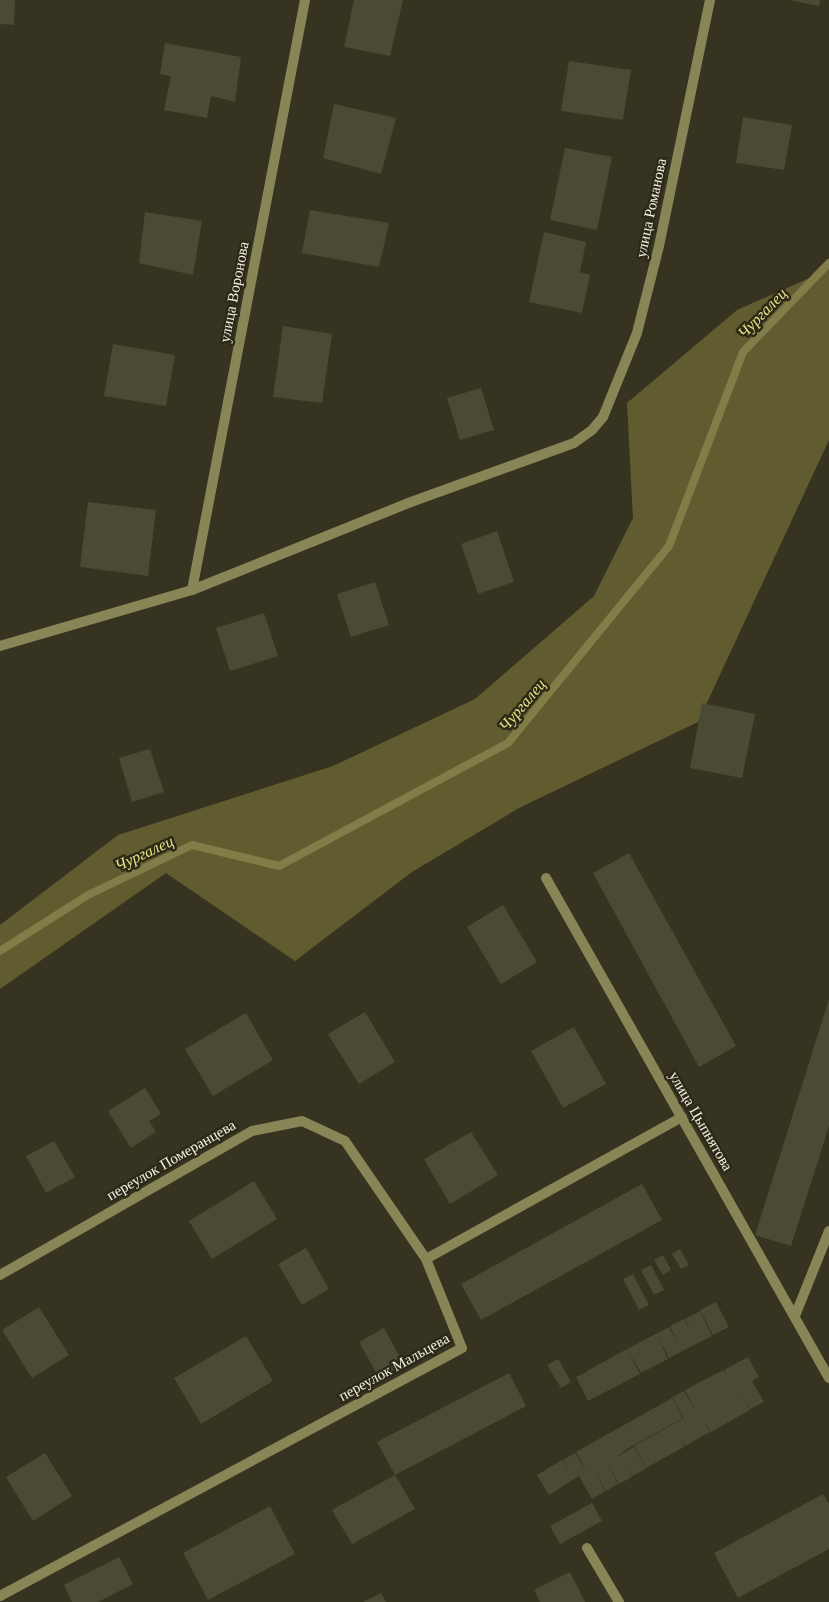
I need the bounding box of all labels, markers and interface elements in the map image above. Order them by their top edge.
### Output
street label: улица Романова [633,157,669,259]
street label: улица Воронова [216,240,252,344]
water label: Чургалец [734,285,791,342]
water label: Чургалец [495,676,549,735]
water label: Чургалец [112,832,176,875]
street label: улица Цыпнятова [666,1068,736,1174]
street label: переулок Померанцева [104,1116,238,1203]
street label: переулок Мальцева [336,1330,452,1404]

